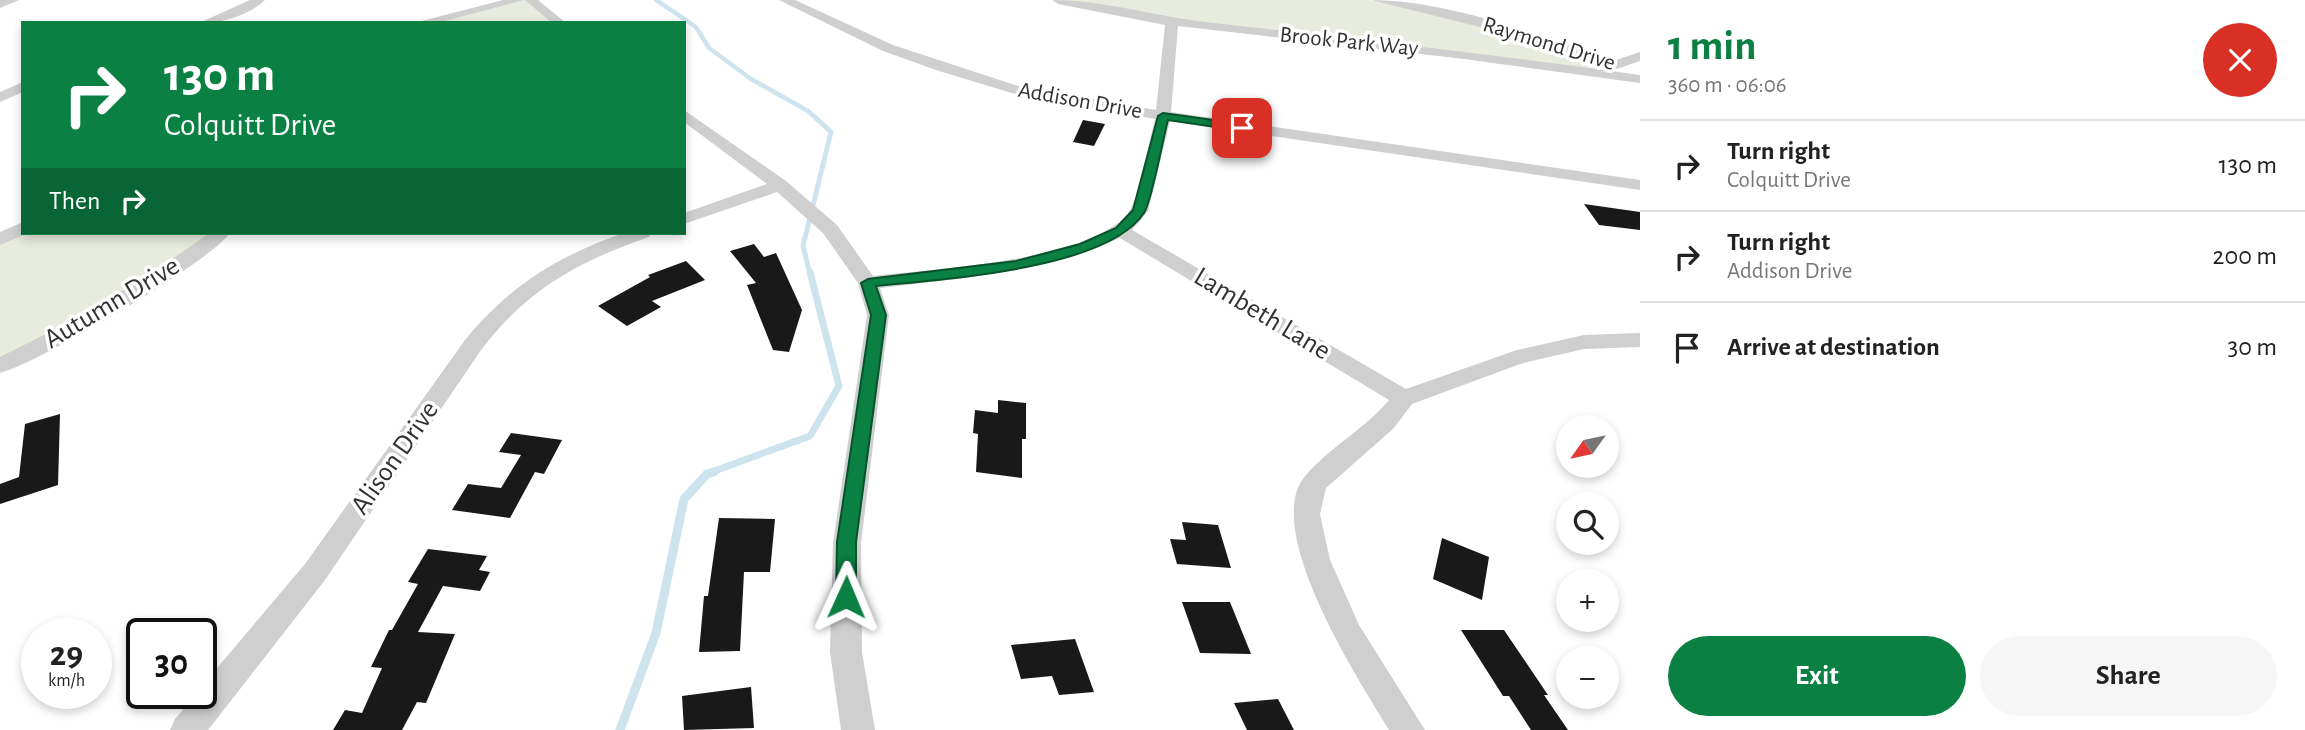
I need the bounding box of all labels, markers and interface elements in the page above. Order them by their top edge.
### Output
street label: Raymond Drive [1480,13,1618,75]
street label: Brook Park Way [1279,23,1420,61]
button: close [2203,23,2277,97]
text: 1 min [1668,25,1757,67]
icon: right [49,49,140,140]
text: 130 m [164,51,275,100]
text: 360 m · 06:06 [1668,74,1787,97]
street label: Addison Drive [1016,79,1144,123]
pin [1212,98,1272,158]
text: Colquitt Drive [164,109,336,141]
icon: arrive [1223,109,1261,147]
text: Turn right [1727,138,1830,164]
icon: right [1668,147,1706,185]
text: 130 m [2219,152,2277,178]
text: Colquitt Drive [1727,169,1851,192]
icon: right [114,182,152,220]
text: Then [49,188,100,214]
text: Turn right [1727,229,1830,255]
icon: right [1668,238,1706,276]
text: 200 m [2213,243,2277,269]
street label: Autumn Drive [40,252,184,354]
text: Addison Drive [1727,260,1852,283]
street label: Lambeth Lane [1189,262,1335,366]
icon: arrive [1668,329,1706,367]
text: Arrive at destination [1727,334,1940,360]
text: 30 m [2227,334,2277,360]
street label: Alison Drive [346,396,444,520]
north arrow [1556,415,1619,478]
map controls [1556,415,1619,709]
button: search [1556,492,1619,555]
position arrow [809,560,883,634]
button: + [1556,569,1619,632]
speed limit sign: 30 [126,618,217,709]
button: Exit [1668,636,1966,716]
button: Share [1980,636,2277,716]
text: 29 [50,637,83,672]
button: − [1556,646,1619,709]
text: km/h [48,672,85,690]

